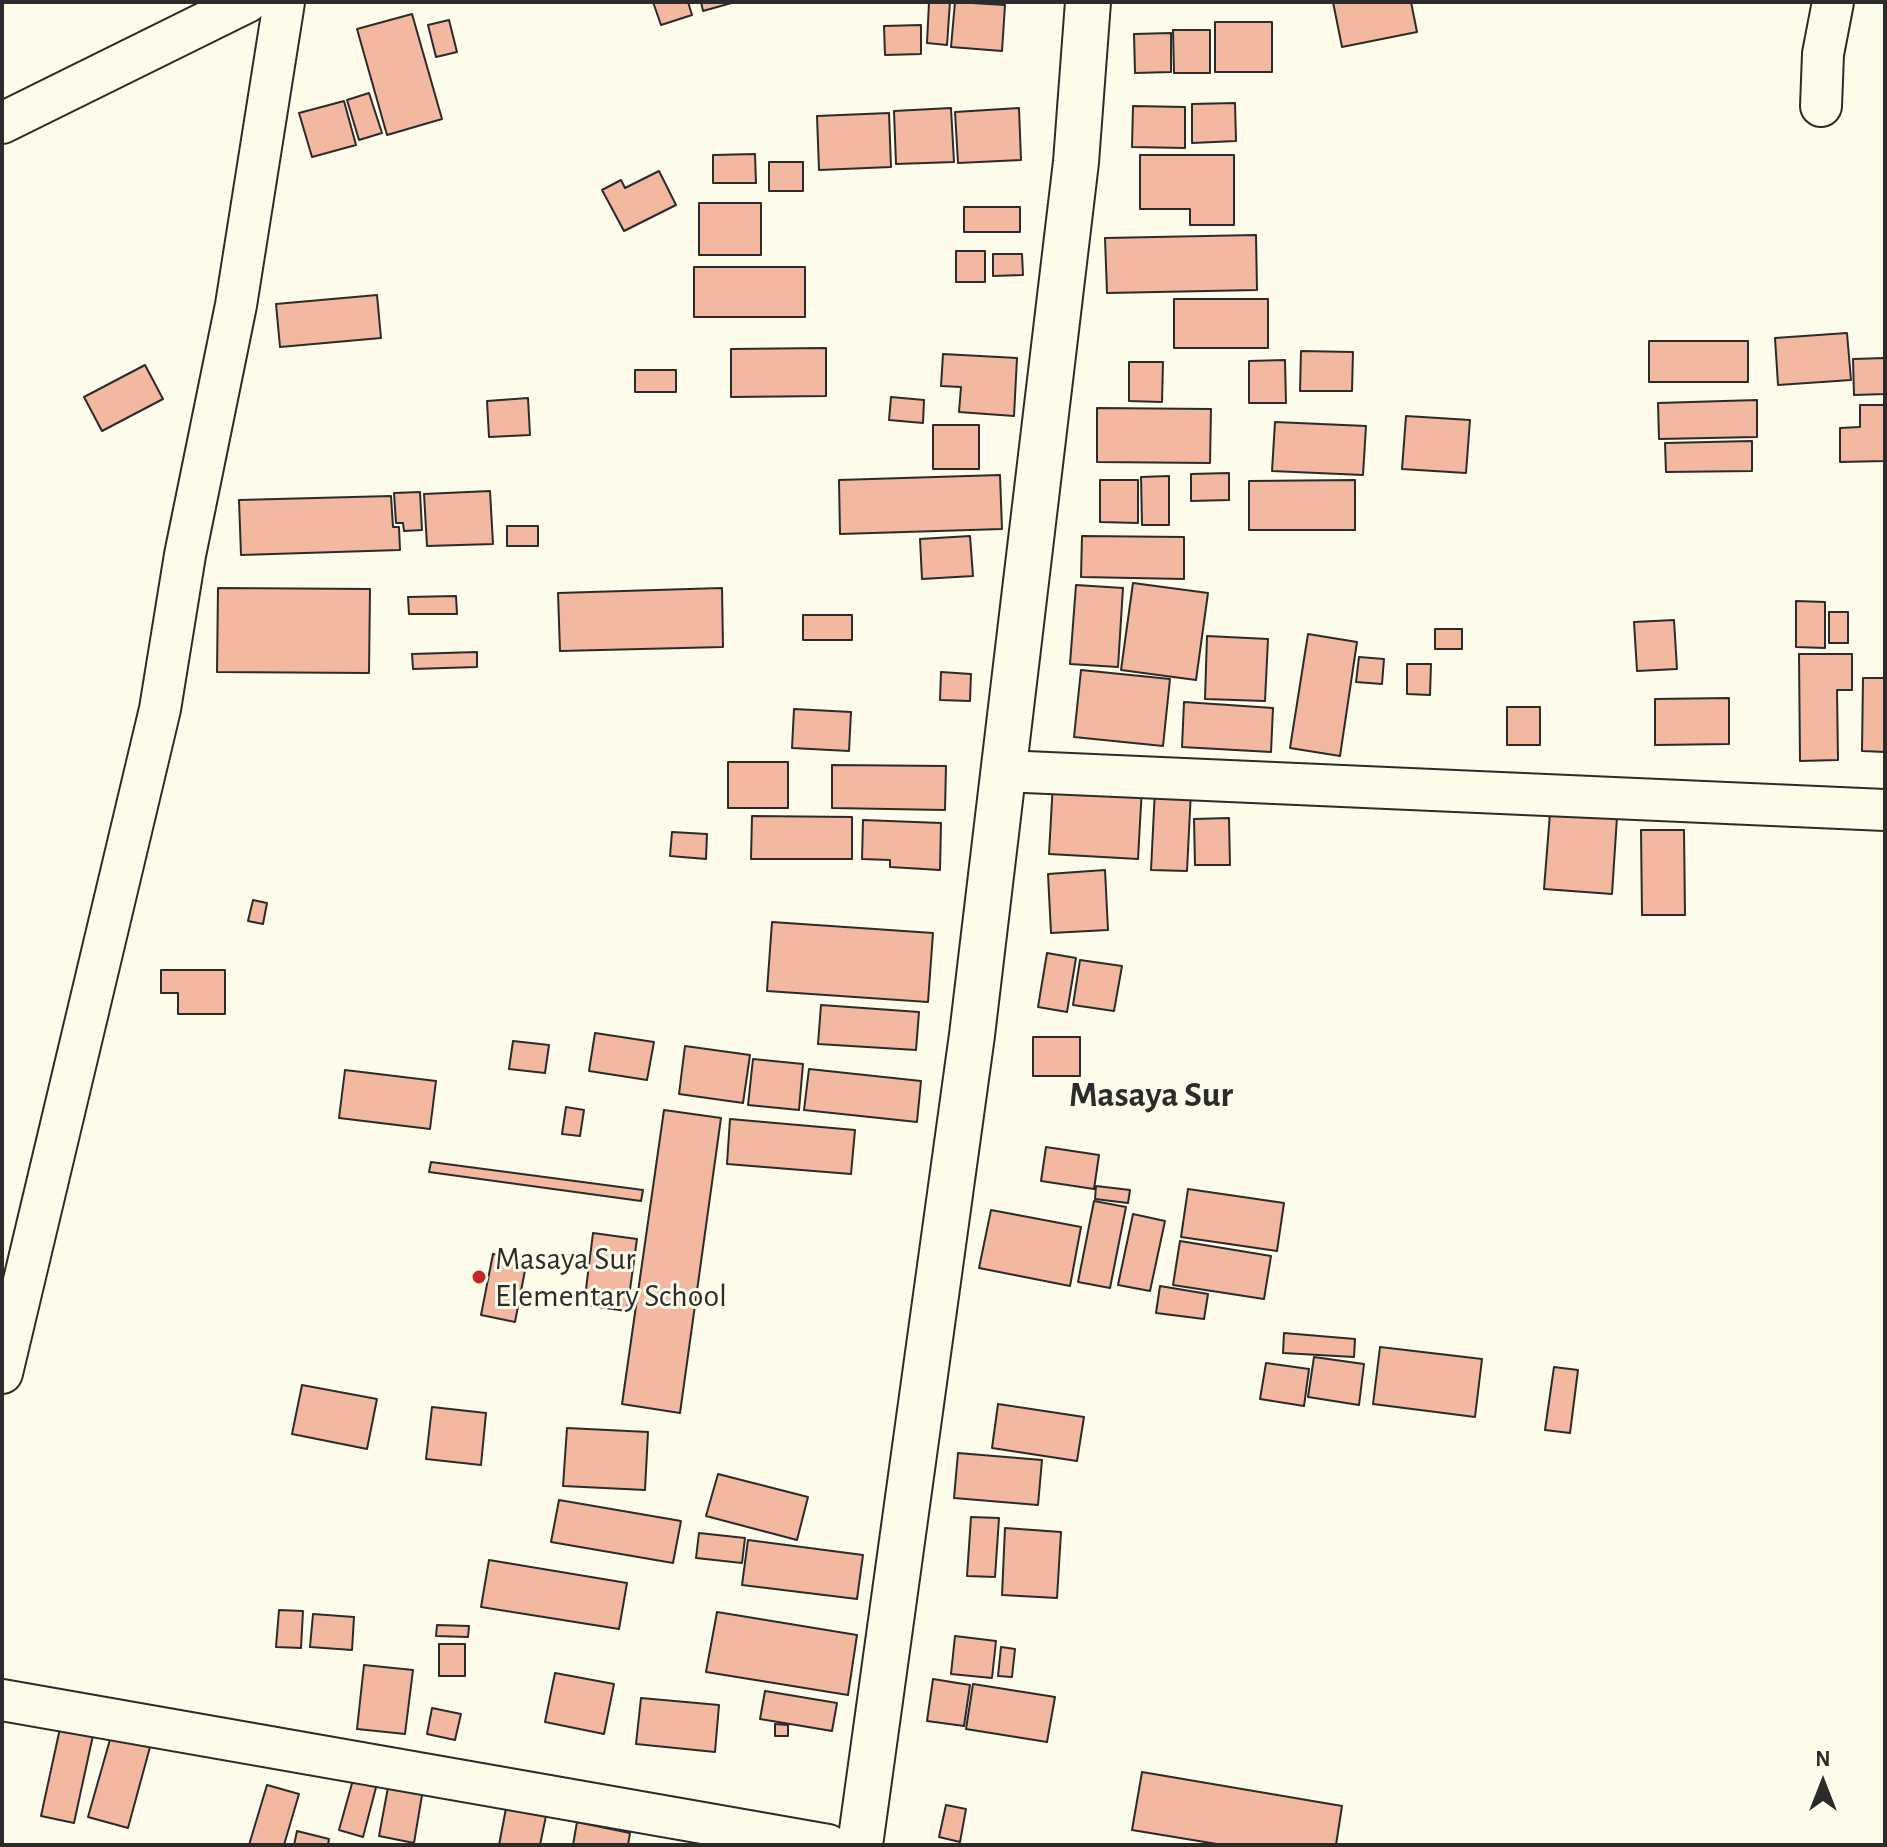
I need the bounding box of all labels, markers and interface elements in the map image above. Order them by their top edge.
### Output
district label: Masaya Sur [1069,1073,1233,1117]
place label: Masaya Sur Elementary School [495,1240,727,1315]
marker: Masaya Sur Elementary School [470,1268,488,1286]
north arrow [1783,1743,1863,1823]
text: N [1815,1748,1831,1770]

